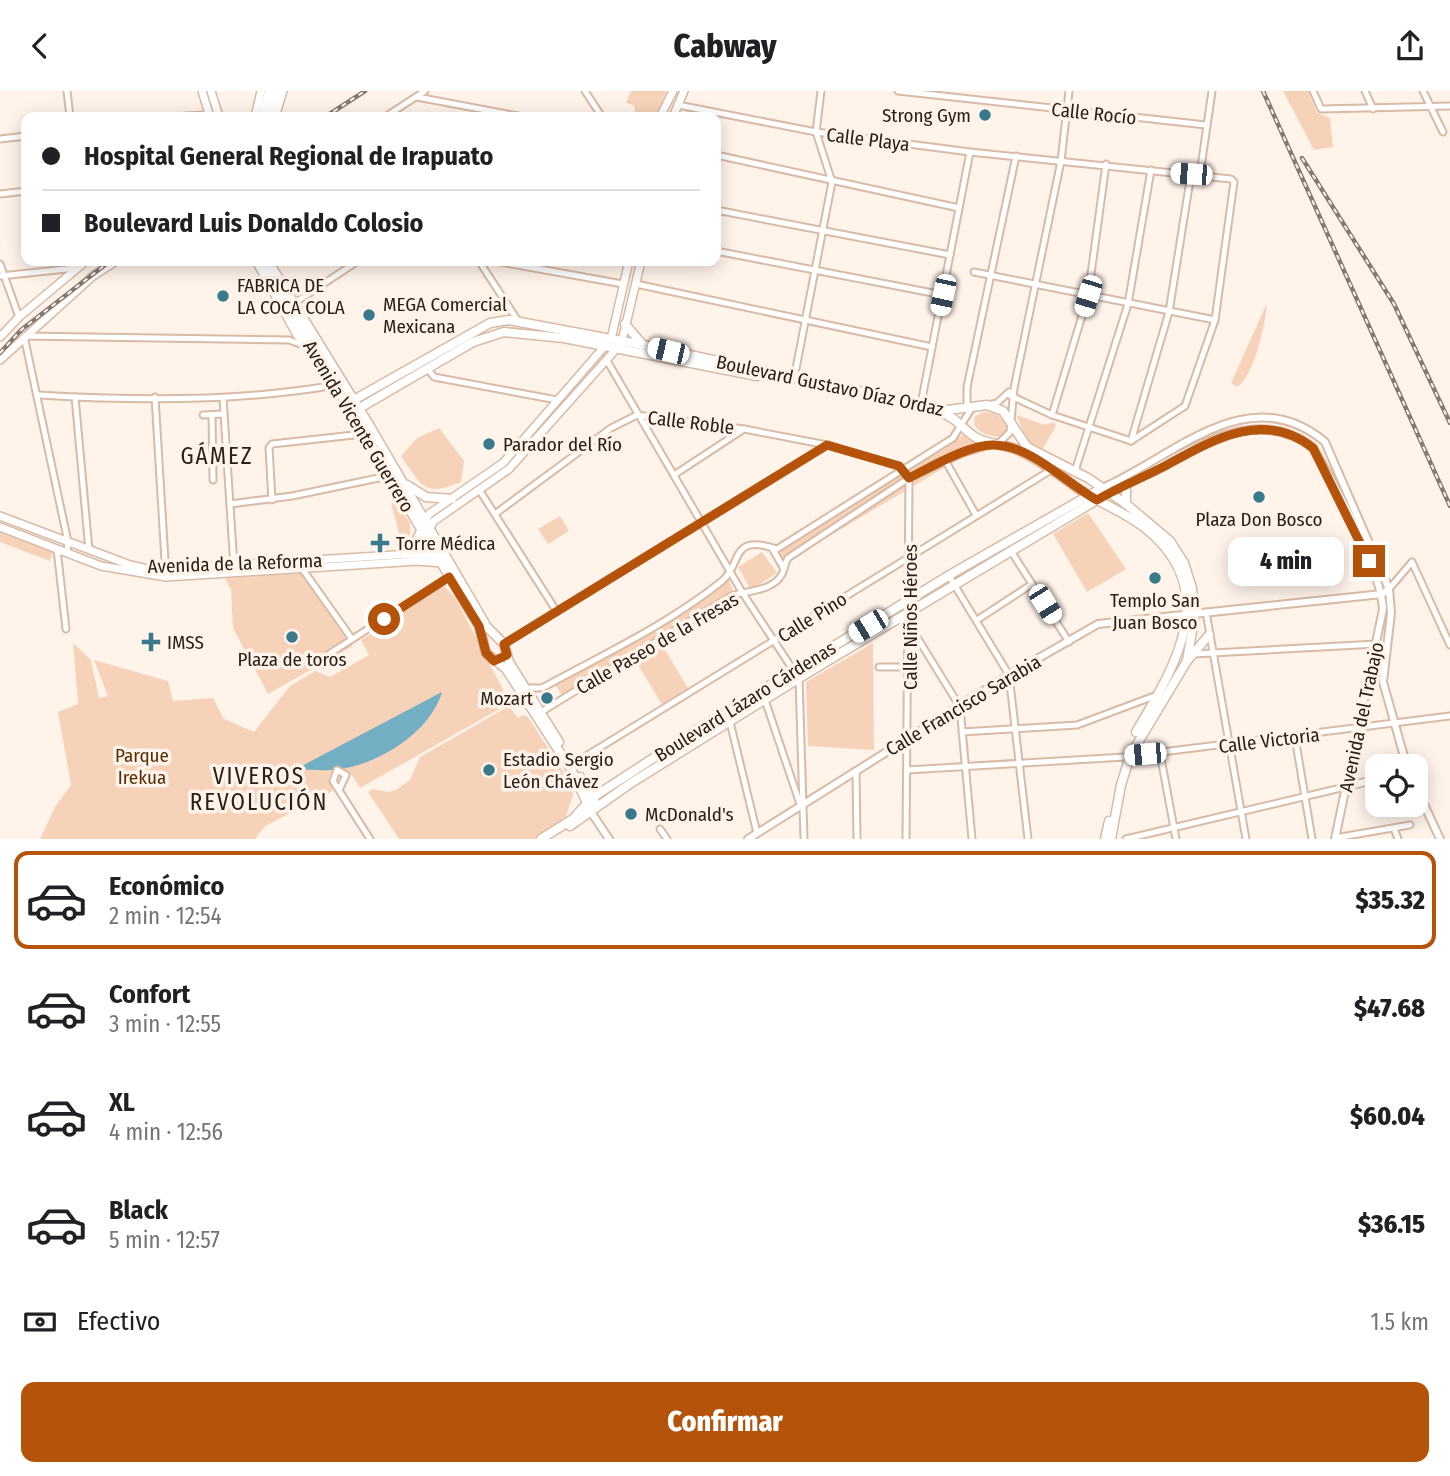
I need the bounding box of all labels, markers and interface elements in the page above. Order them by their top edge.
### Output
icon: back [21,27,59,65]
text: Cabway [674,27,776,65]
icon: share [1391,27,1429,65]
street label: Calle Rocío [1050,98,1138,129]
place label: Strong Gym [882,104,971,127]
marker: Strong Gym [977,107,993,123]
street label: Calle Playa [825,123,911,156]
text: Hospital General Regional de Irapuato [84,141,493,172]
car [1170,162,1213,186]
text: Boulevard Luis Donaldo Colosio [84,208,424,239]
car [929,272,958,318]
car [1072,273,1105,319]
place label: FABRICA DE LA COCA COLA [237,274,345,319]
marker: FABRICA DE LA COCA COLA [215,288,231,304]
place label: MEGA Comercial Mexicana [383,293,507,338]
marker: MEGA Comercial Mexicana [361,307,377,323]
street label: Avenida Vicente Guerrero [298,336,419,516]
car [646,336,691,366]
street label: Boulevard Gustavo Díaz Ordaz [714,350,946,421]
street label: Calle Roble [646,406,735,439]
place label: Parador del Río [503,433,622,456]
marker: Parador del Río [481,436,497,452]
district label: GÁMEZ [180,441,254,470]
marker: Plaza Don Bosco [1251,489,1267,505]
place label: Plaza Don Bosco [1196,508,1322,531]
place label: Torre Médica [396,532,495,555]
marker: Torre Médica [370,533,390,553]
callout: 4 min [1229,537,1344,585]
street label: Calle Niños Héroes [899,544,922,690]
route end [1353,545,1385,577]
text: 4 min [1260,547,1312,575]
street label: Avenida de la Reforma [147,549,323,578]
marker: Templo San Juan Bosco [1147,570,1163,586]
car [1025,581,1066,627]
street label: Calle Pino [773,587,851,648]
street label: Calle Paseo de la Fresas [572,588,743,699]
place label: Templo San Juan Bosco [1110,589,1200,634]
route start [368,603,400,635]
car [845,606,892,646]
marker: Plaza de toros [284,629,300,645]
place label: IMSS [167,631,204,654]
marker: IMSS [141,632,161,652]
street label: Boulevard Lázaro Cárdenas [650,636,840,767]
street label: Avenida del Trabajo [1334,640,1389,794]
place label: Plaza de toros [237,648,347,671]
street label: Calle Francisco Sarabia [881,650,1045,761]
place label: Mozart [480,687,534,710]
marker: Mozart [539,690,555,706]
street label: Calle Victoria [1217,723,1321,758]
car [1124,742,1167,766]
park label: Parque Irekua [115,744,169,789]
place label: Estadio Sergio León Chávez [503,748,614,793]
map controls [1365,754,1428,817]
button: locate [1365,754,1428,817]
district label: VIVEROS REVOLUCIÓN [190,762,328,816]
marker: Estadio Sergio León Chávez [481,762,497,778]
place label: McDonald's [645,803,734,826]
marker: McDonald's [623,806,639,822]
icon: car [25,869,88,932]
text: Económico [109,871,224,902]
text: $35.32 [1355,885,1425,916]
text: 2 min · 12:54 [109,902,222,930]
icon: car [25,977,88,1040]
text: Confort [109,979,190,1010]
text: $47.68 [1354,993,1425,1024]
text: 3 min · 12:55 [109,1010,221,1038]
icon: car [25,1085,88,1148]
text: XL [109,1087,135,1118]
text: $60.04 [1350,1101,1425,1132]
text: 4 min · 12:56 [109,1118,223,1146]
icon: car [25,1193,88,1256]
text: Black [109,1195,168,1226]
text: $36.15 [1358,1209,1425,1240]
text: 5 min · 12:57 [109,1226,220,1254]
icon: cash [21,1303,59,1341]
text: Efectivo [77,1306,161,1337]
text: 1.5 km [1371,1308,1429,1336]
button: Confirmar [21,1382,1429,1462]

